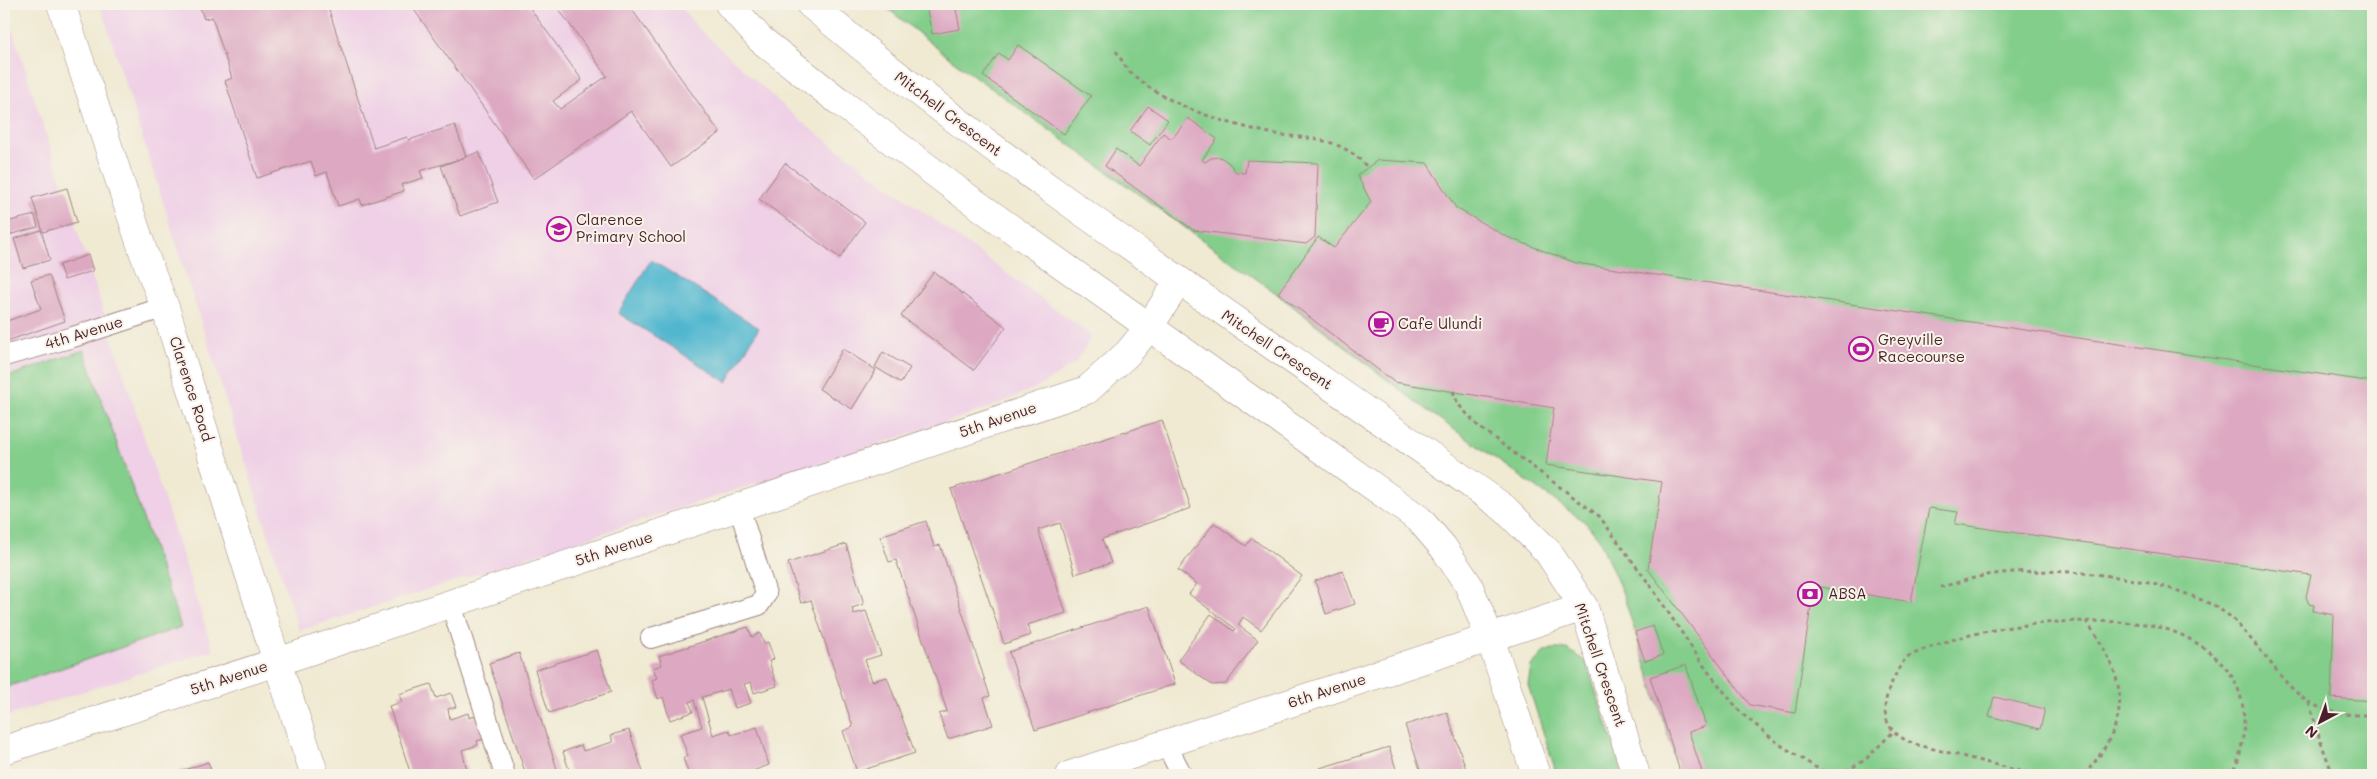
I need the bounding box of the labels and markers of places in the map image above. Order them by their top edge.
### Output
place label: Clarence Primary School [576,209,686,246]
school or university icon: Clarence Primary School [546,216,572,242]
cafe icon: Cafe Ulundi [1368,311,1394,337]
place label: Cafe Ulundi [1398,313,1482,333]
place label: Greyville Racecourse [1878,329,1965,366]
sports icon: Greyville Racecourse [1848,336,1874,362]
bank icon: ABSA [1797,581,1823,607]
place label: ABSA [1828,583,1867,603]

